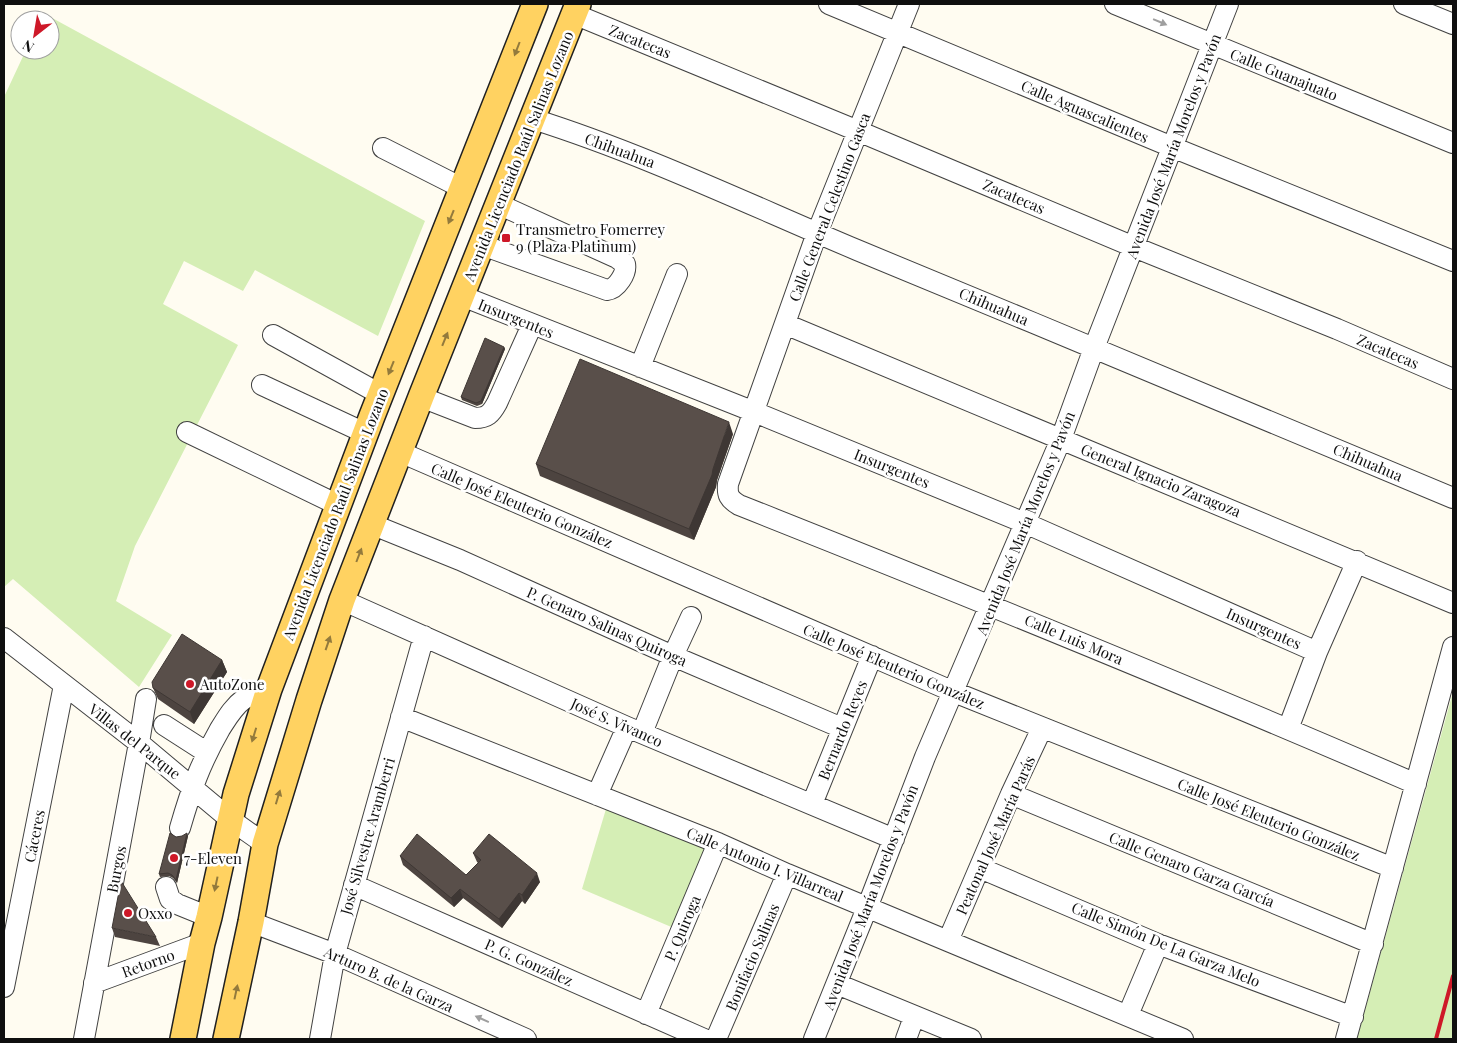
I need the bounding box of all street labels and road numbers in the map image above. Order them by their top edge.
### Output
street label: Zacatecas [606,19,674,63]
street label: Avenida Licenciado Raúl Salinas Lozano [458,28,577,285]
street label: Avenida José María Morelos y Pavón [1120,31,1225,262]
street label: Calle Guanajuato [1227,43,1341,105]
street label: Calle Aguascalientes [1018,75,1152,147]
street label: Calle General Celestino Gasca [784,109,874,304]
street label: Chihuahua [582,128,658,172]
street label: Zacatecas [980,174,1048,218]
street label: Chihuahua [956,282,1032,330]
street label: Insurgentes [475,294,557,342]
street label: Zacatecas [1354,329,1422,373]
street label: Avenida Licenciado Raúl Salinas Lozano [277,385,392,644]
street label: Avenida José María Morelos y Pavón [970,408,1079,639]
street label: Chihuahua [1330,438,1406,486]
street label: General Ignacio Zaragoza [1078,439,1244,521]
street label: Insurgentes [851,444,933,492]
street label: Calle José Eleuterio González [428,458,616,552]
street label: P. Genaro Salinas Quiroga [524,582,691,671]
street label: Insurgentes [1223,603,1305,653]
street label: Calle Luis Mora [1022,609,1127,669]
street label: Calle José Eleuterio González [800,619,988,713]
street label: Bernardo Reyes [813,677,871,783]
street label: José S. Vivanco [567,692,666,751]
street label: Villas del Parque [84,698,185,783]
street label: Peatonal José María Parás [951,752,1039,918]
street label: José Silvestre Aramberri [335,755,399,918]
street label: Calle José Eleuterio González [1175,773,1363,865]
street label: Avenida José María Morelos y Pavón [817,782,922,1013]
street label: Cáceres [19,808,49,864]
street label: Calle Antonio I. Villarreal [684,822,846,906]
street label: Calle Genaro Garza García [1106,827,1278,912]
street label: Burgos [102,844,130,894]
street label: P. Quiroga [659,892,705,964]
street label: Calle Simón De La Garza Melo [1069,897,1263,991]
street label: Bonifacio Salinas [720,900,784,1014]
street label: P. G. González [482,934,576,990]
street label: Arturo B. de la Garza [320,941,457,1017]
street label: Retorno [119,944,177,982]

